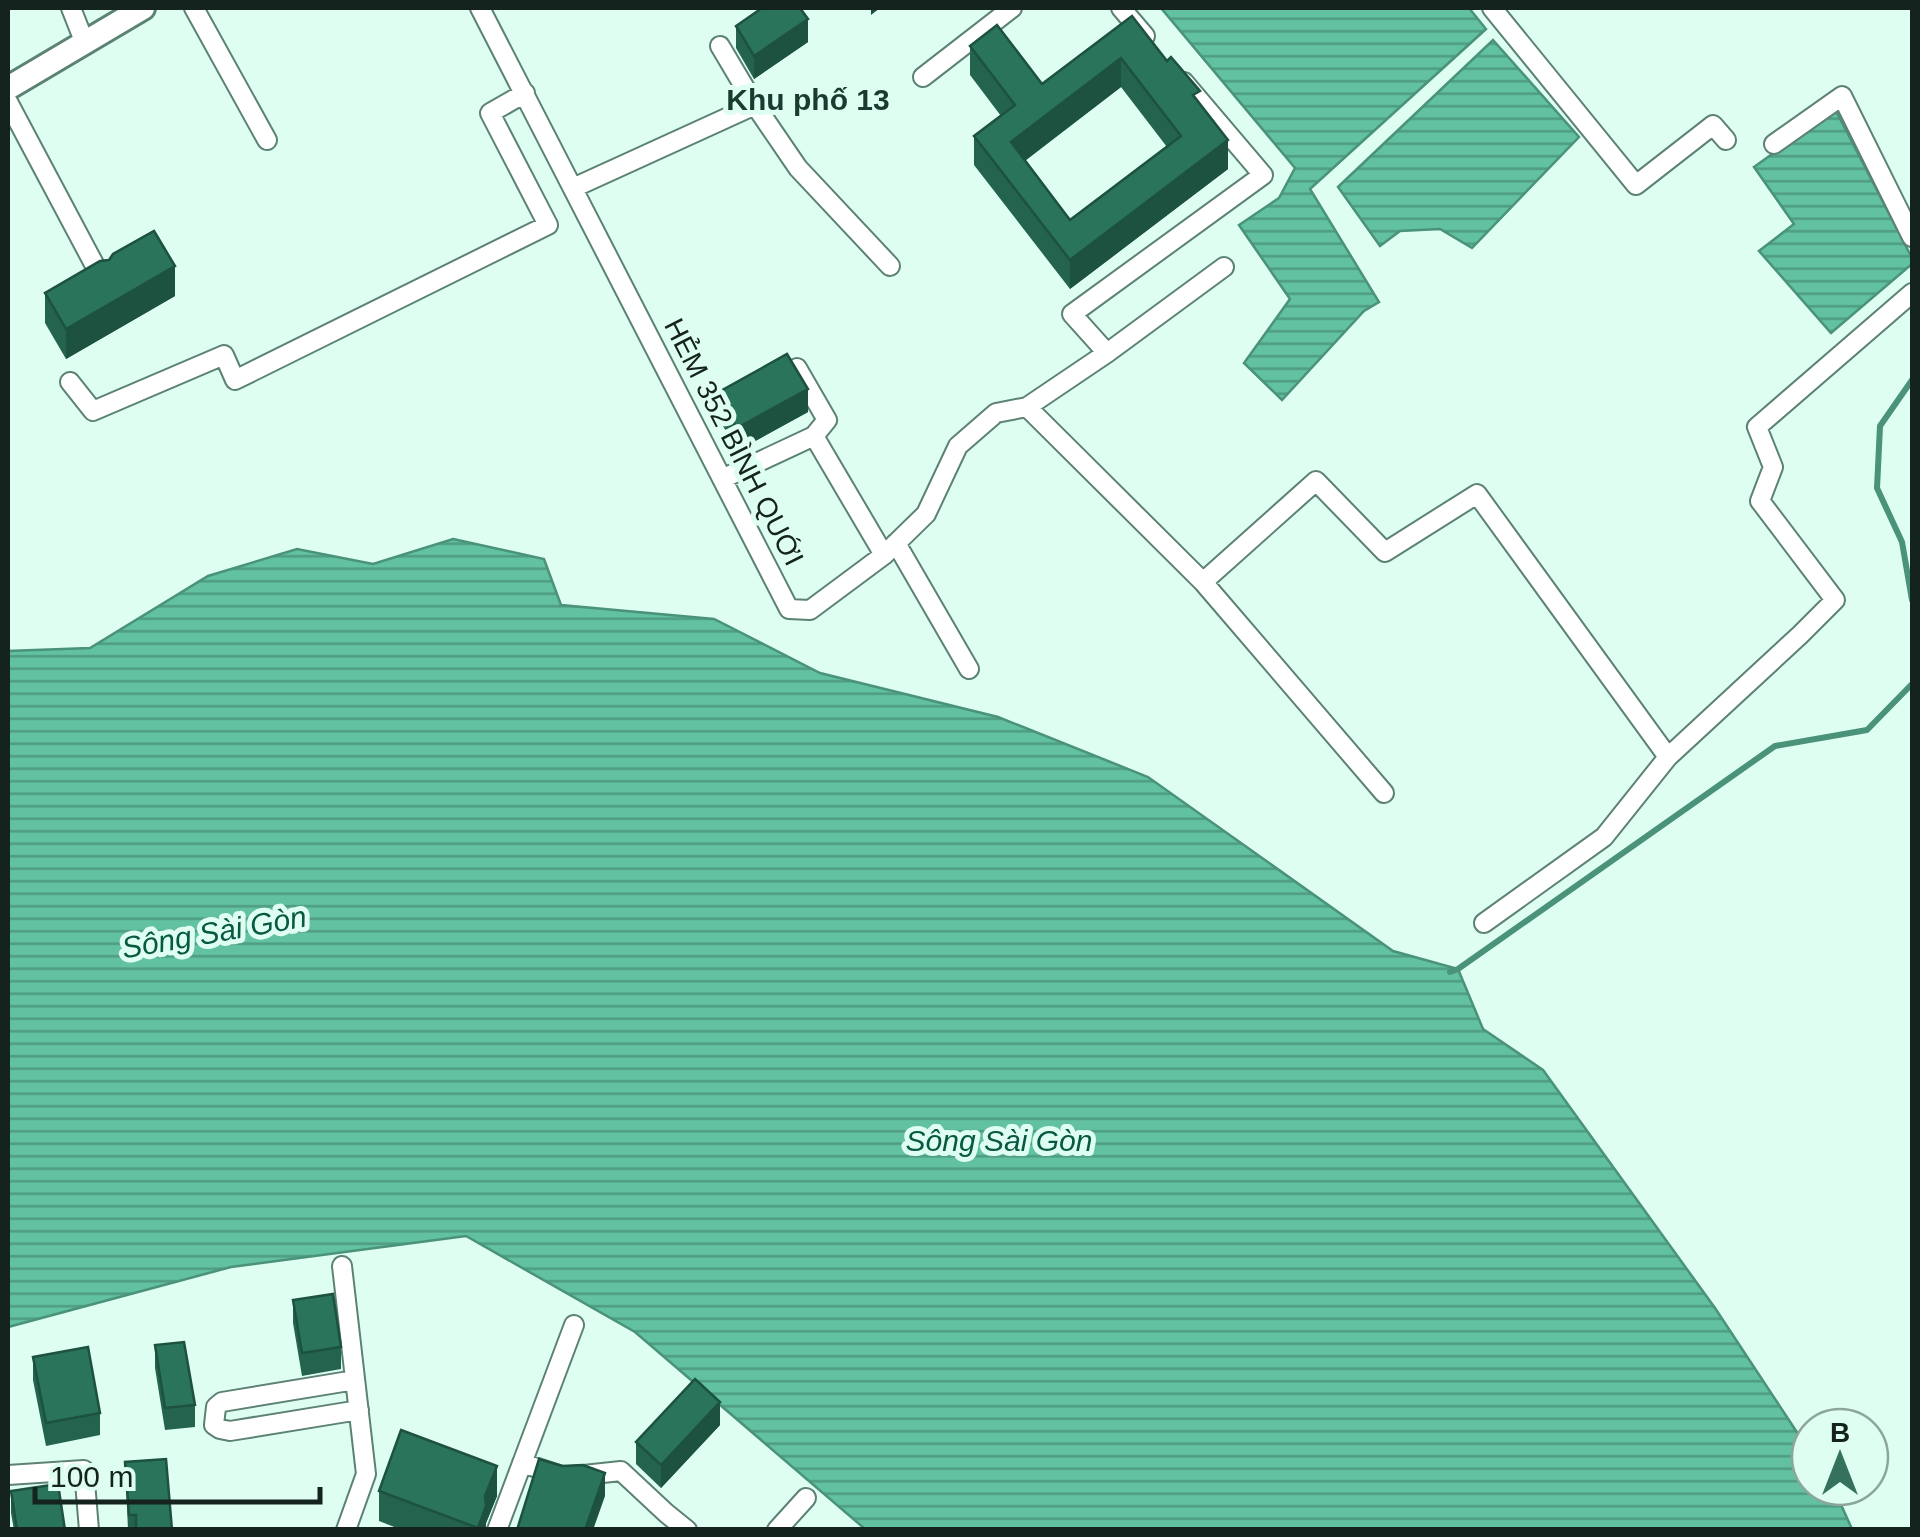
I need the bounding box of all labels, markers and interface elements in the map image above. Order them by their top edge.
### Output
district label: Khu phố 13 [726,83,890,116]
street label: HẺM 352 BÌNH QUỚI [658,313,811,571]
water label: Sông Sài Gòn [119,900,309,964]
water label: Sông Sài Gòn [906,1124,1092,1157]
north arrow [1790,1407,1890,1507]
text: B [1830,1417,1850,1448]
scale bar [35,1442,320,1504]
text: 100 m [50,1460,133,1493]

